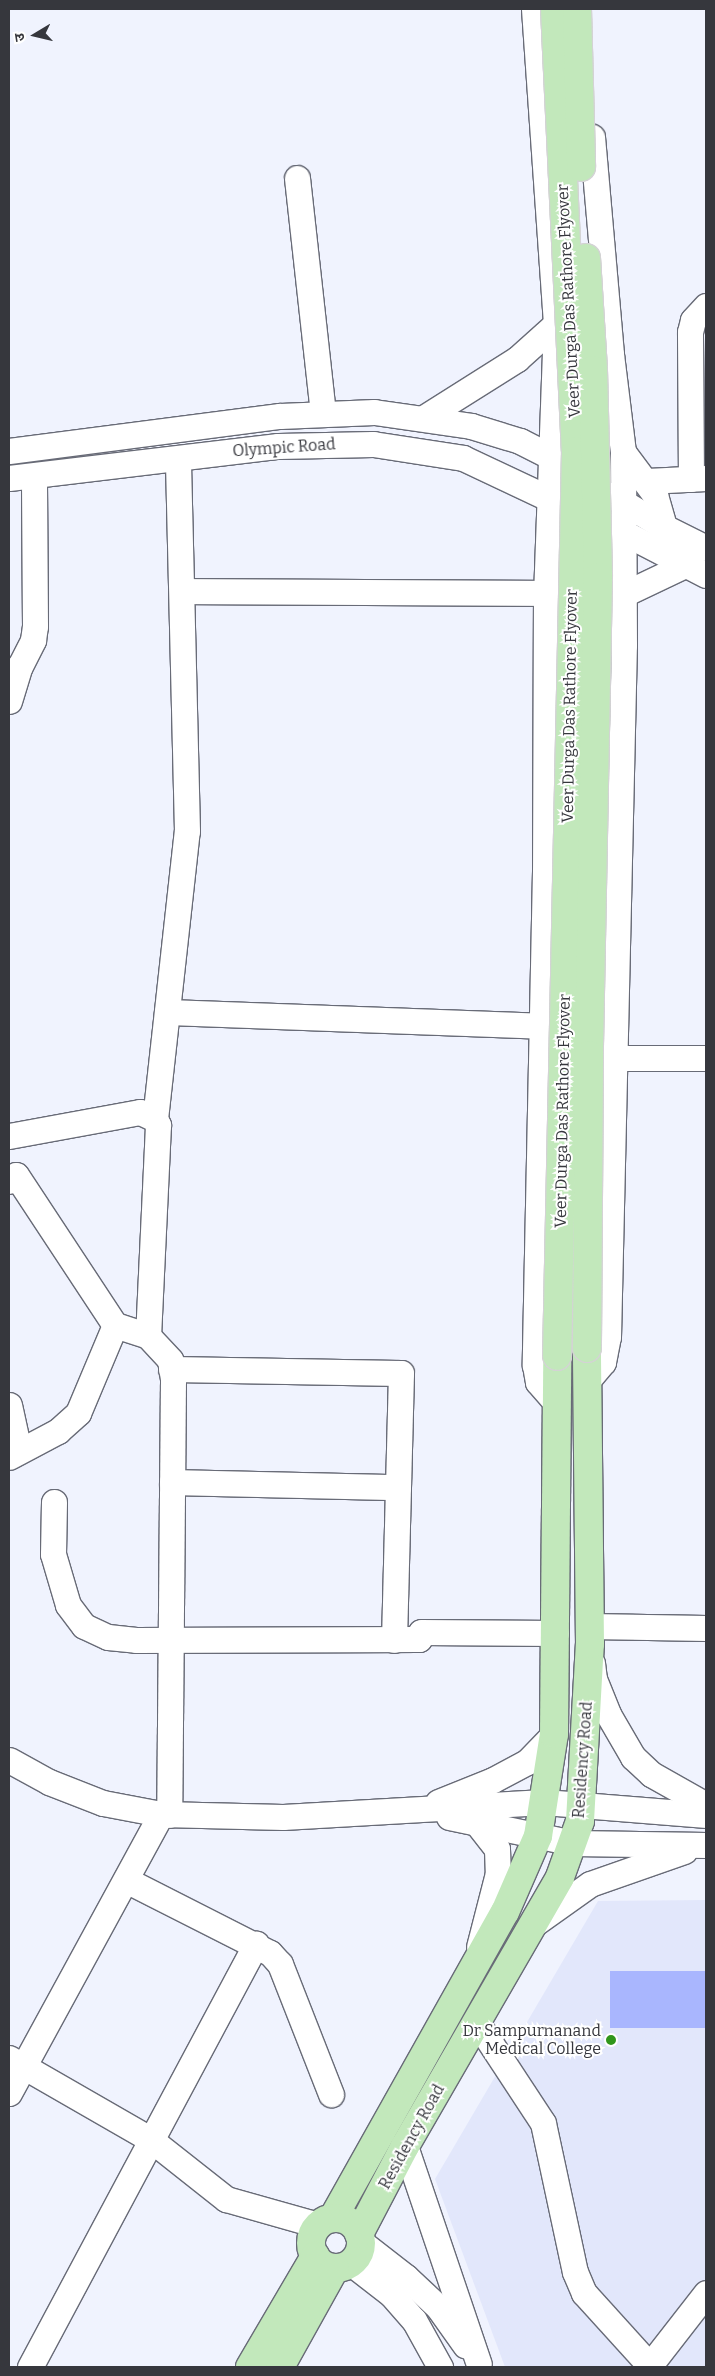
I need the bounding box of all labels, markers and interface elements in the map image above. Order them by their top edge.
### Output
north arrow [10,10,60,60]
text: उ [11,32,29,43]
street label: Veer Durga Das Rathore Flyover [553,184,585,418]
street label: Olympic Road [232,435,336,461]
street label: Veer Durga Das Rathore Flyover [558,589,582,823]
street label: Veer Durga Das Rathore Flyover [551,994,575,1228]
street label: Residency Road [569,1701,597,1819]
place label: Dr Sampurnanand Medical College [463,2021,601,2059]
marker: Dr Sampurnanand Medical College [605,2034,617,2046]
street label: Residency Road [375,2081,449,2193]

